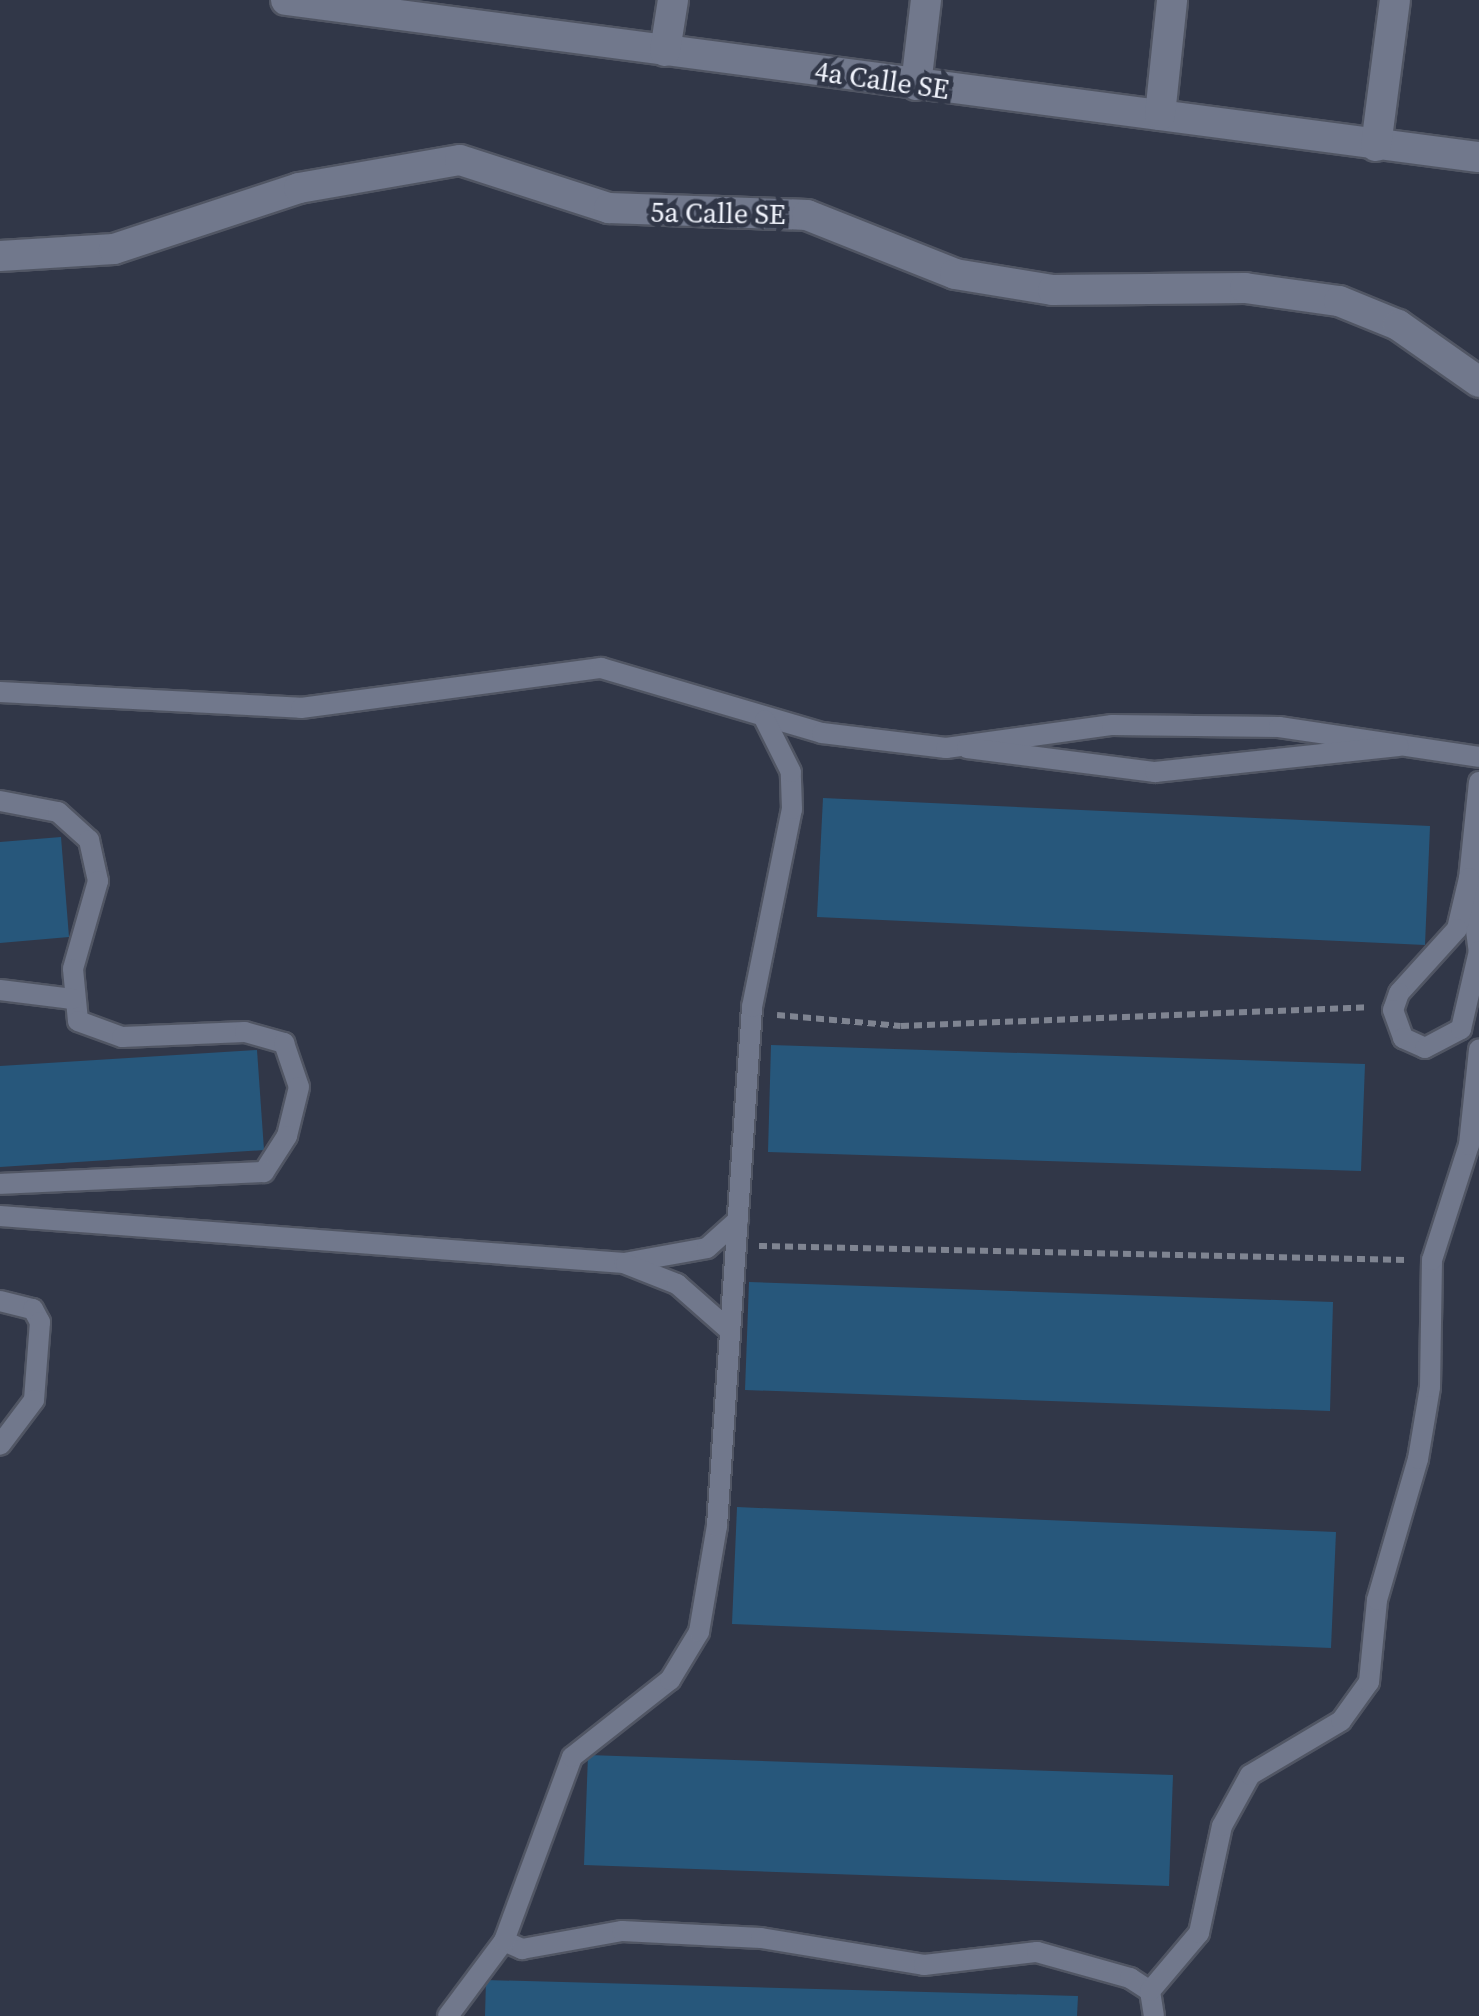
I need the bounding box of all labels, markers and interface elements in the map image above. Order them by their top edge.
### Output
street label: 4a Calle SE [813,54,951,106]
street label: 5a Calle SE [650,195,786,231]

